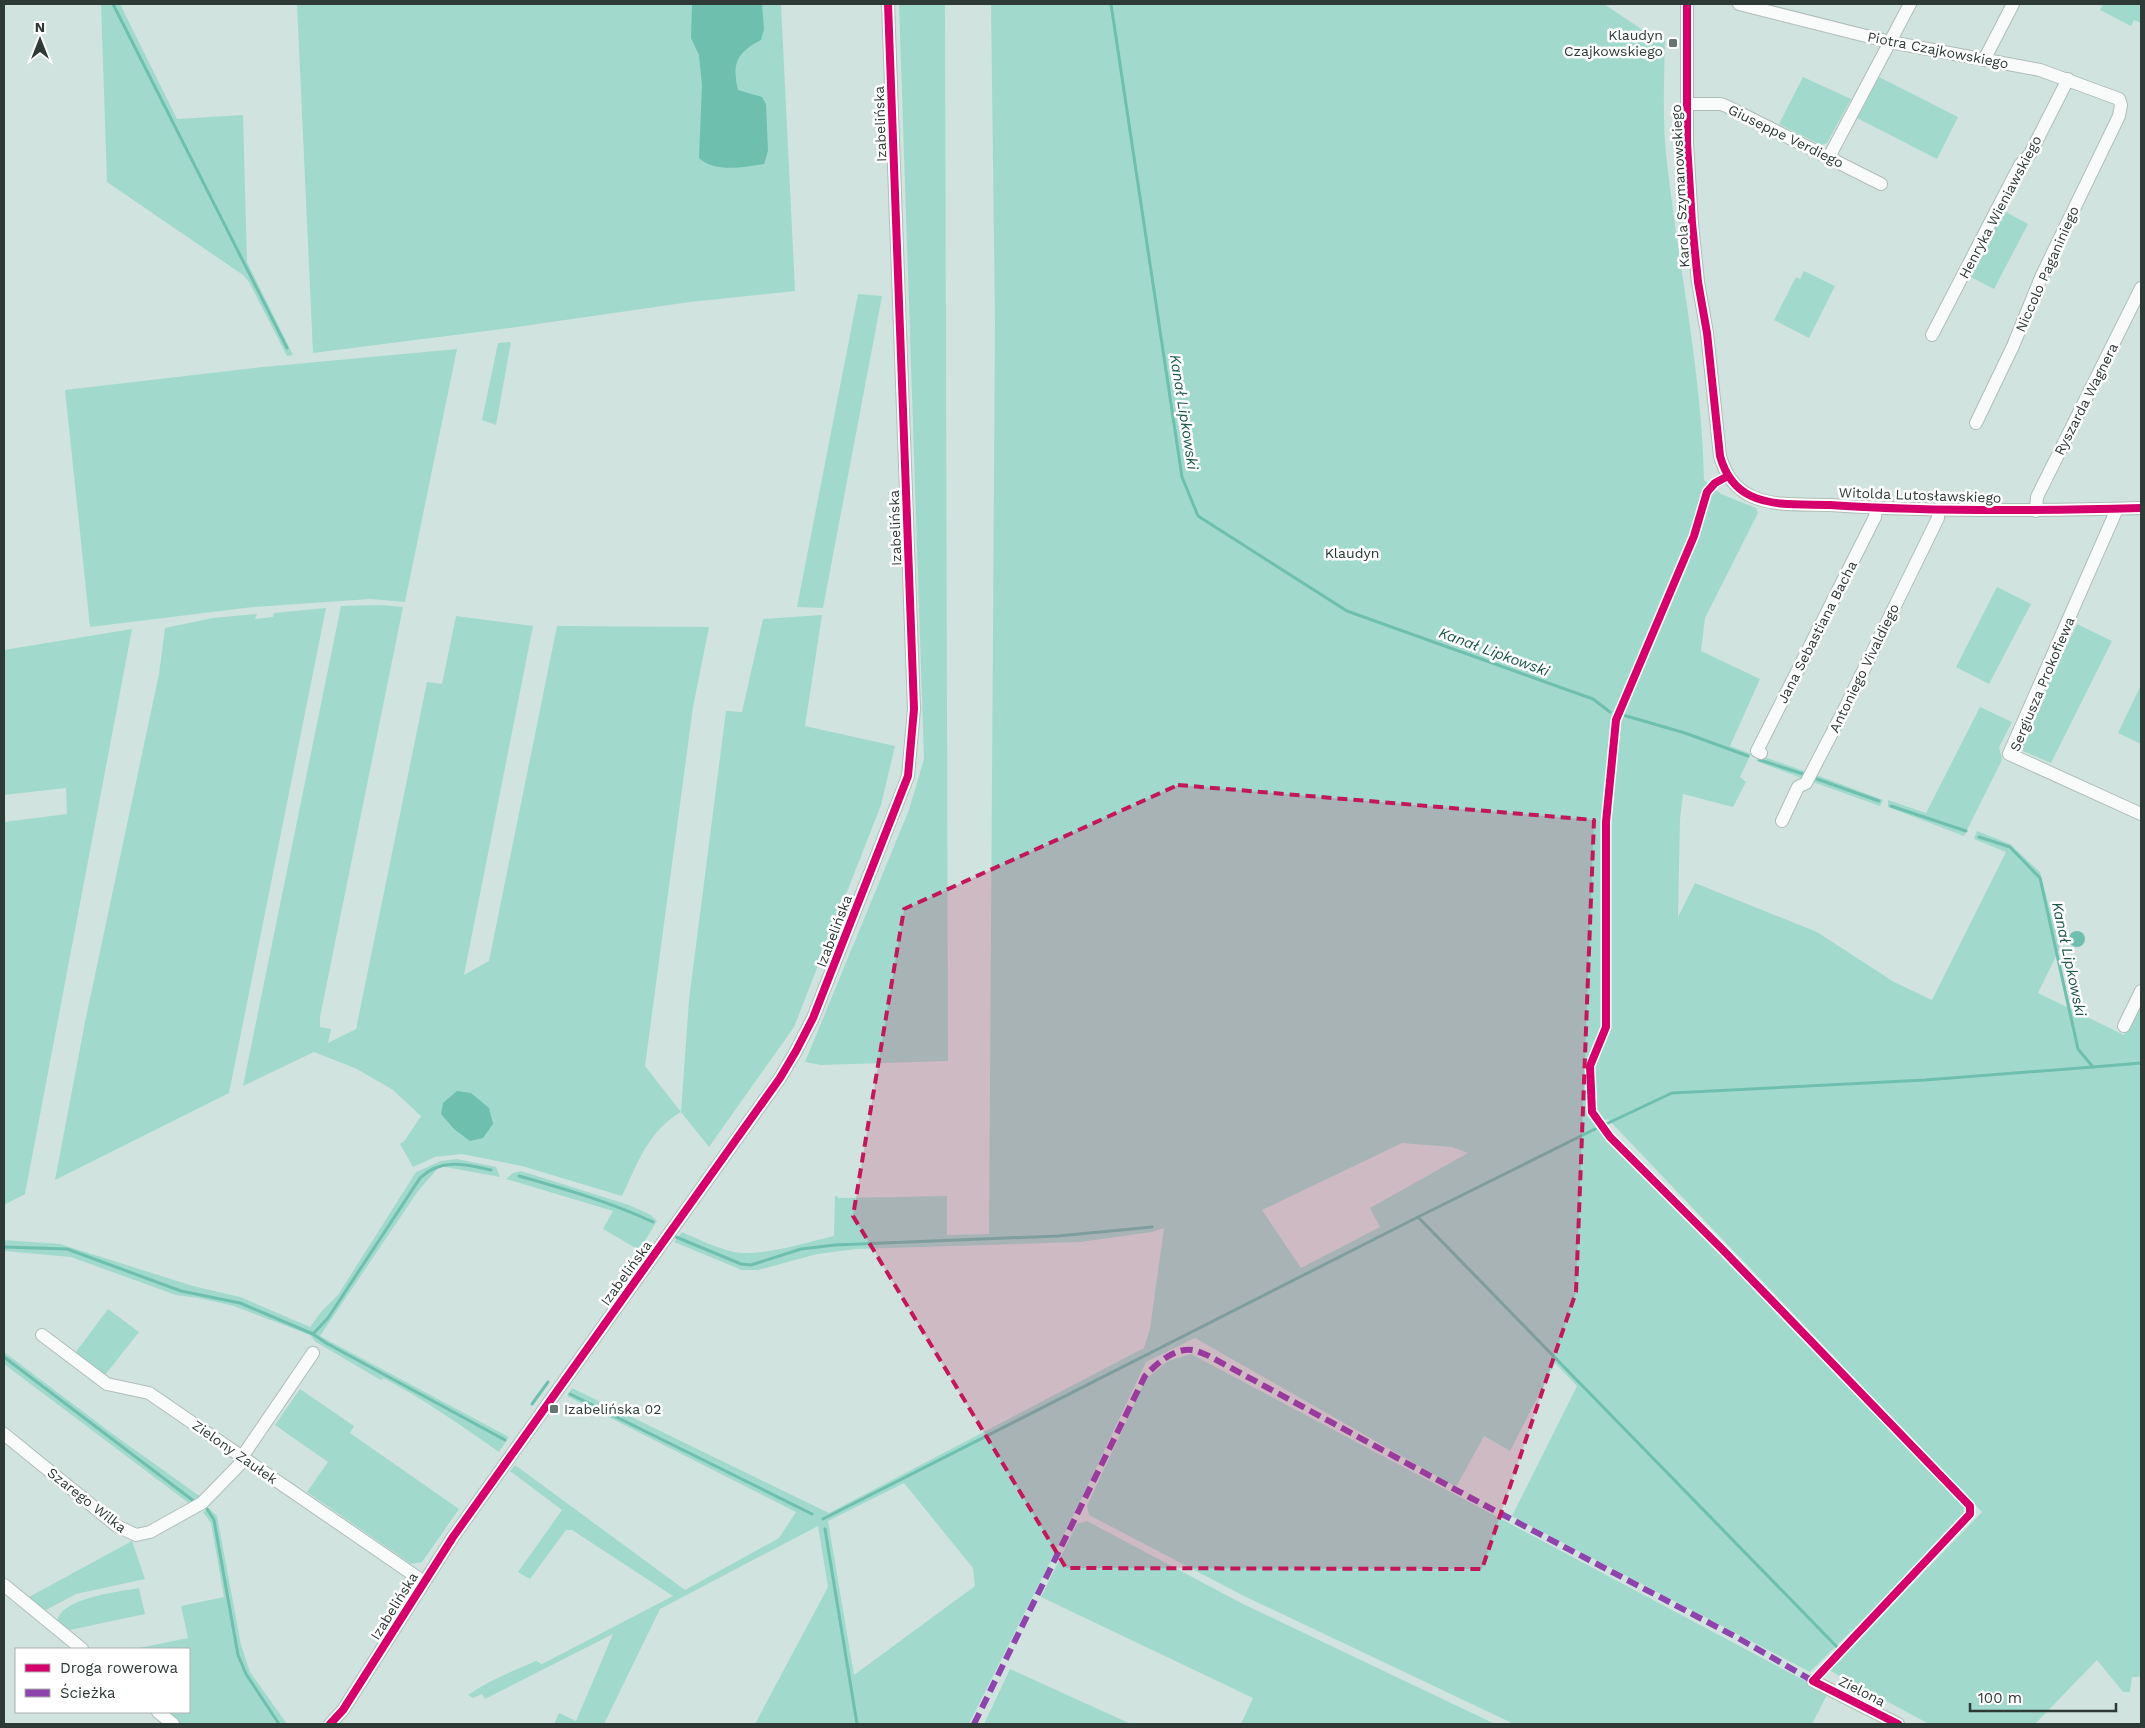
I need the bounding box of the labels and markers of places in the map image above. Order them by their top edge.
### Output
place label: Klaudyn Czajkowskiego [1564,27,1663,59]
marker: Klaudyn Czajkowskiego [1667,37,1679,49]
place label: Izabelińska 02 [564,1401,661,1417]
marker: Izabelińska 02 [548,1403,560,1415]

